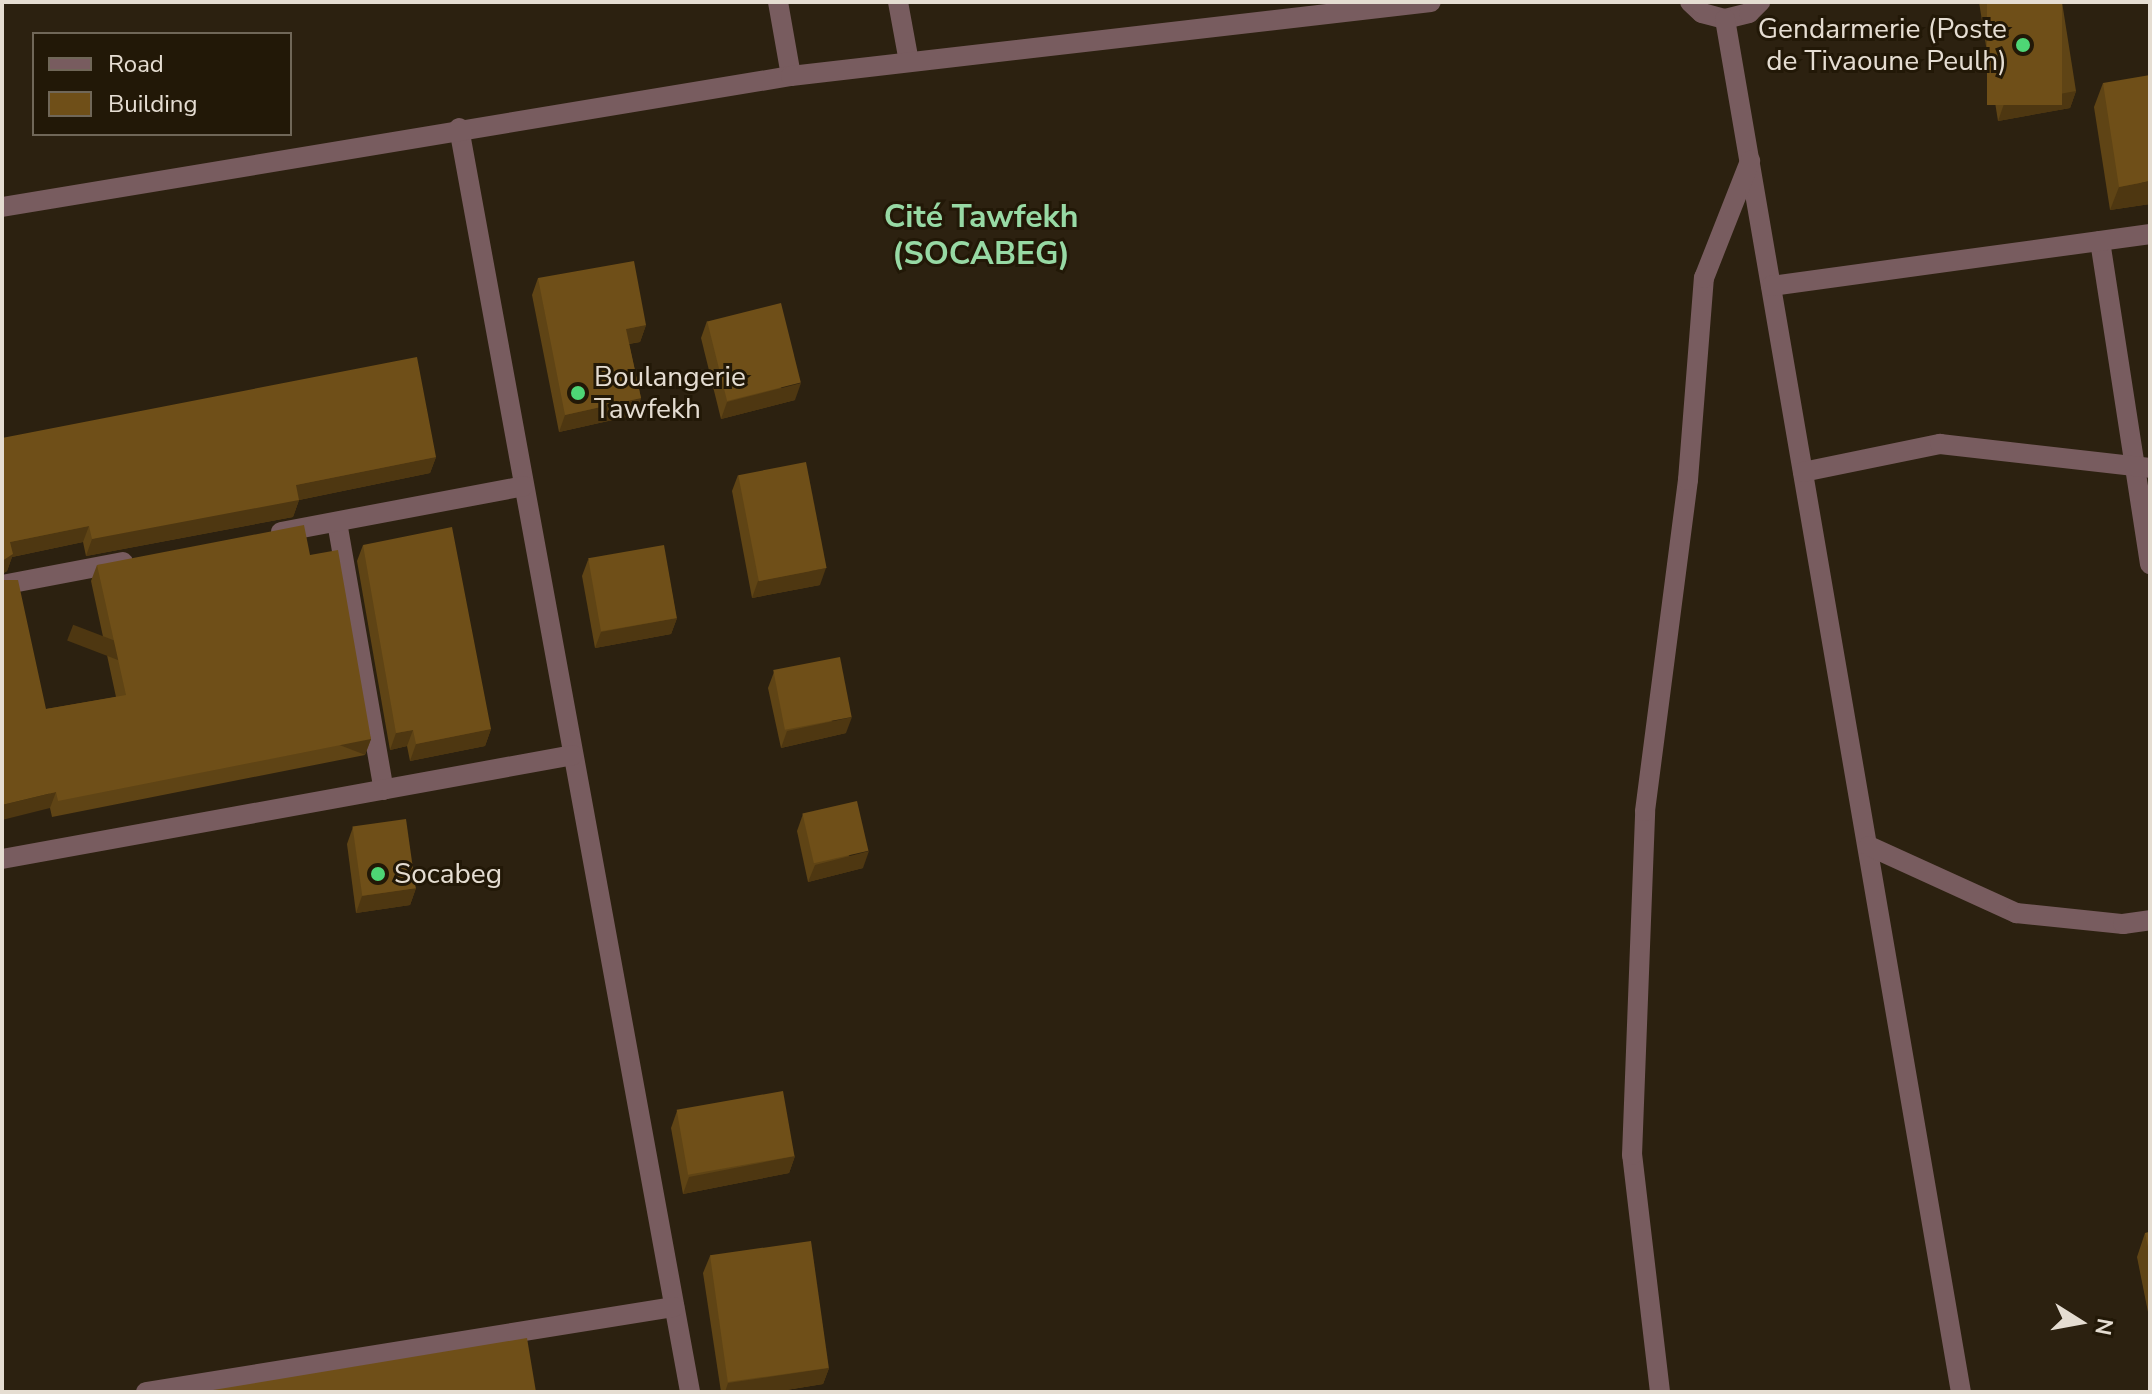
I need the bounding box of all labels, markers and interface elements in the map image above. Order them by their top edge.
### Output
place label: Gendarmerie (Poste de Tivaoune Peulh) [1758,12,2007,78]
legend [32,32,292,136]
marker: Gendarmerie (Poste de Tivaoune Peulh) [2014,36,2032,54]
text: Road [108,48,164,80]
text: Building [108,88,198,120]
district label: Cité Tawfekh (SOCABEG) [884,199,1078,274]
place label: Boulangerie Tawfekh [594,360,746,426]
marker: Boulangerie Tawfekh [569,384,587,402]
place label: Socabeg [394,857,502,891]
marker: Socabeg [369,865,387,883]
north arrow [2040,1282,2120,1362]
text: N [2087,1316,2120,1338]

